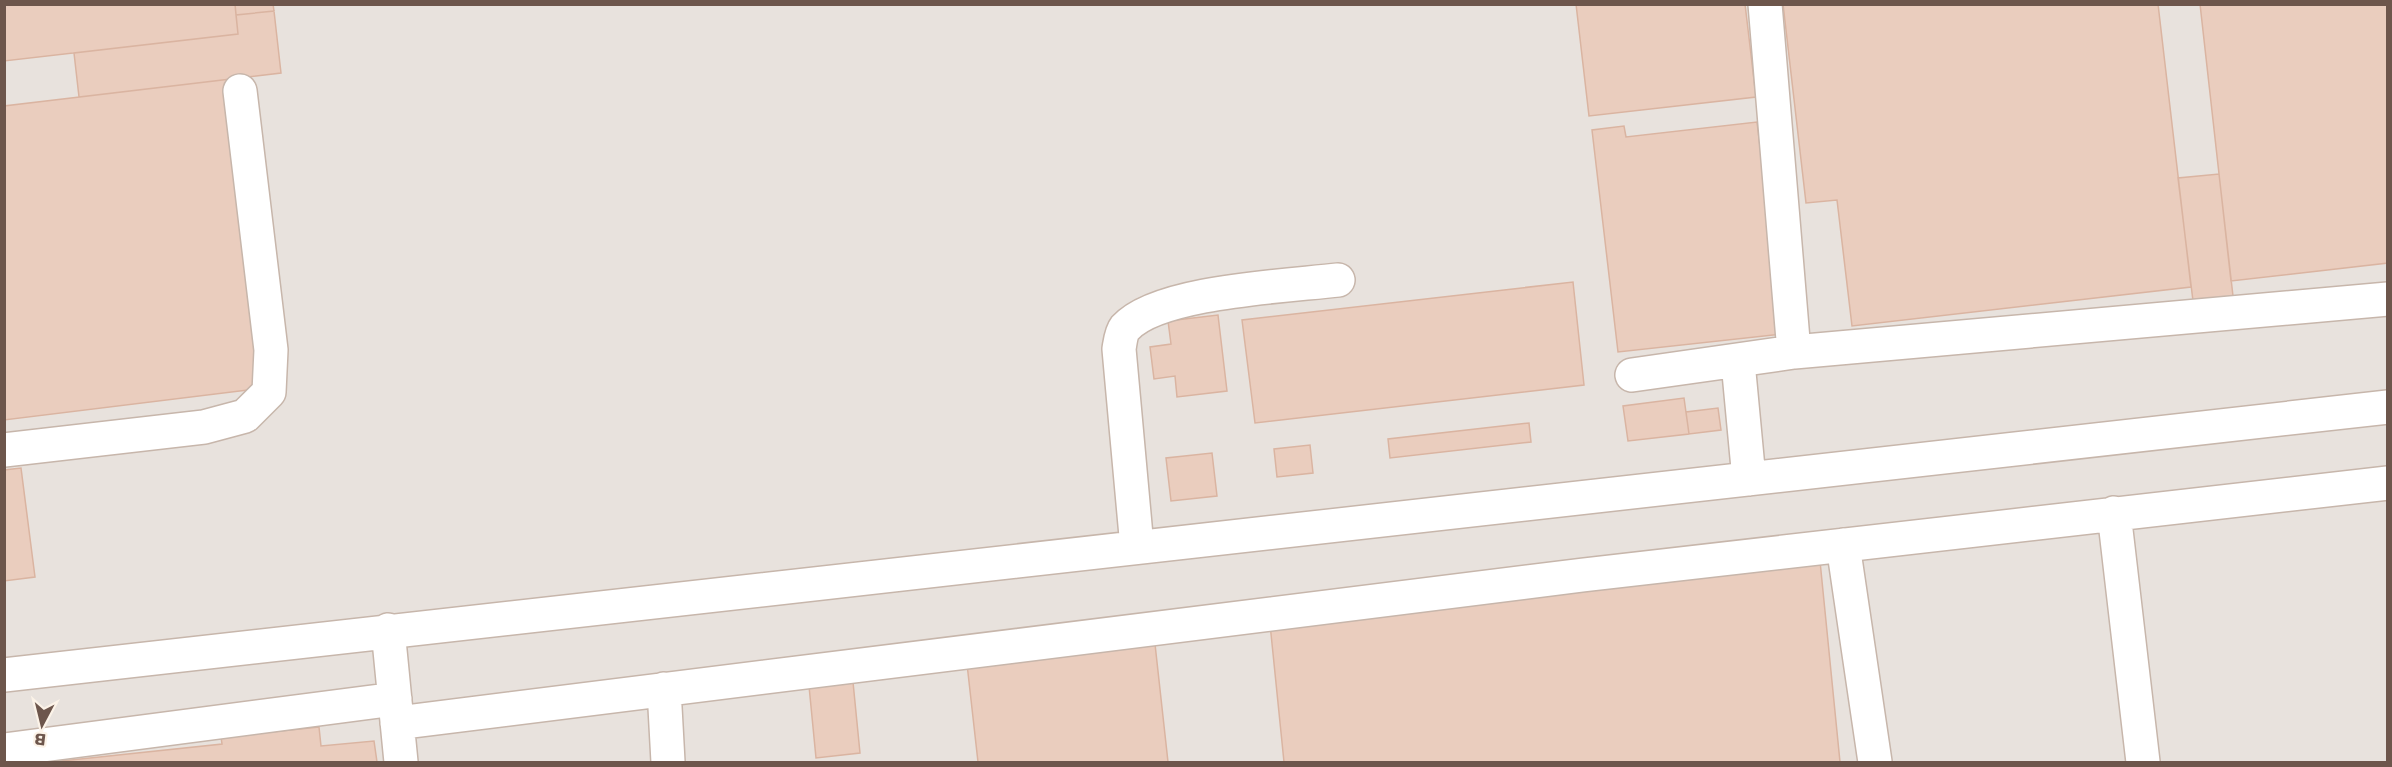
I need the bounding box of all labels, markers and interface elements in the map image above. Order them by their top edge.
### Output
north arrow [12,695,72,755]
text: B [33,729,47,750]

